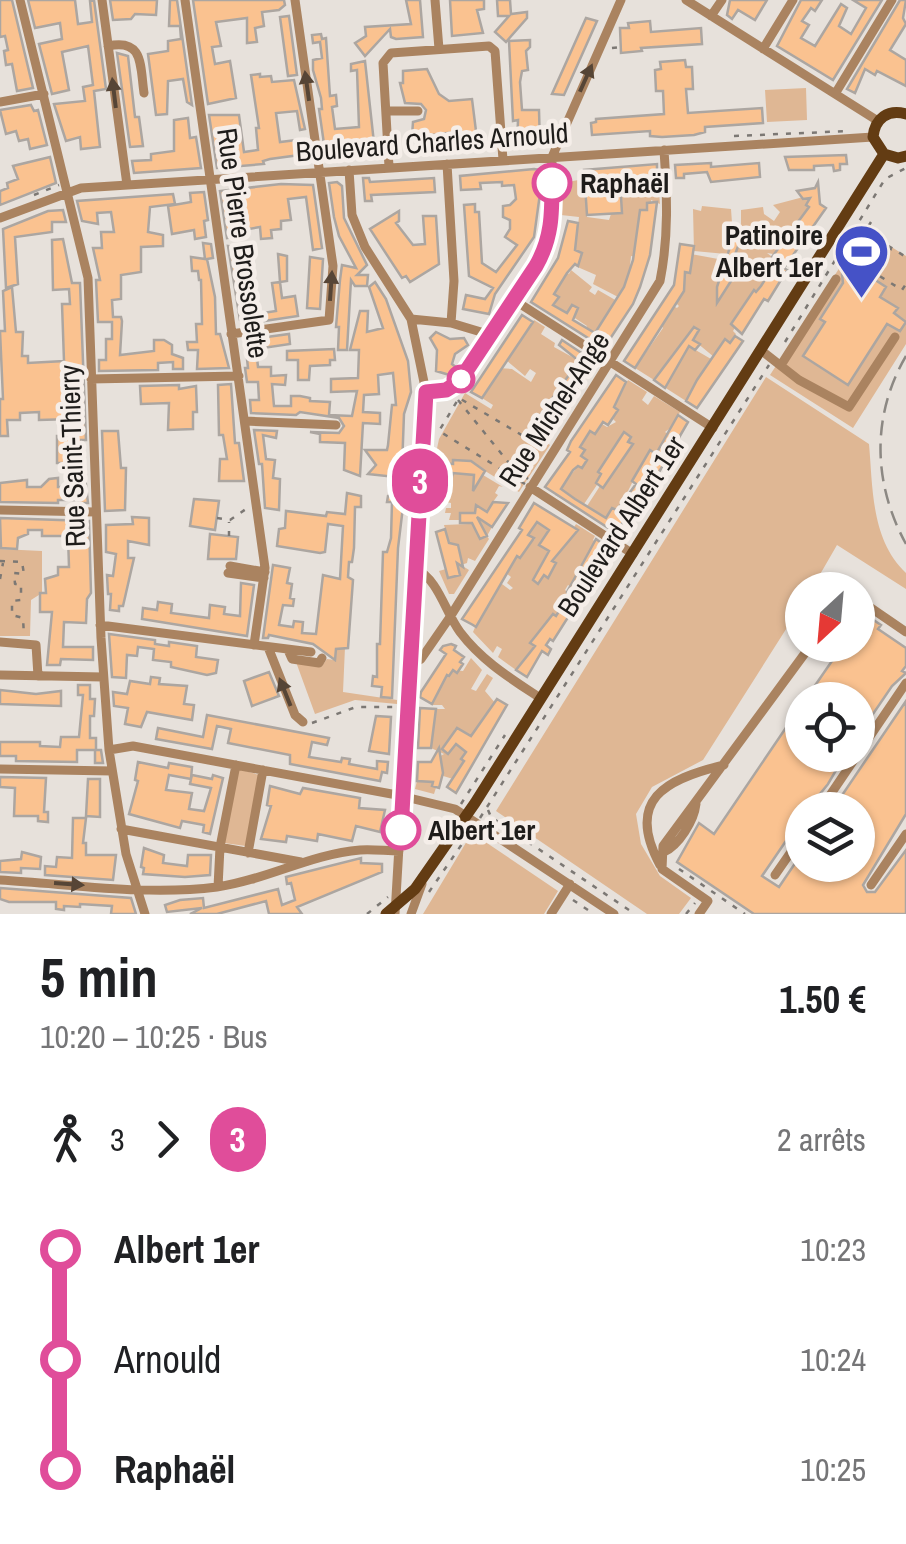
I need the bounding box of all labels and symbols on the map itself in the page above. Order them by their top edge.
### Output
one-way arrow [578,64,594,93]
one-way arrow [299,70,315,101]
one-way arrow [105,76,121,108]
street label: Boulevard Charles Arnould [294,114,570,170]
street label: Rue Pierre Brossolette [208,125,278,361]
marker: Raphaël [533,164,571,202]
place label: Raphaël [580,164,669,202]
place label: Patinoire Albert 1er [716,216,823,286]
sports icon: Patinoire Albert 1er [832,221,892,300]
one-way arrow [324,270,340,301]
street label: Rue Michel-Ange [490,324,618,494]
street label: Rue Saint-Thierry [50,364,94,548]
unlabelled marker [448,366,474,392]
street label: Boulevard Albert 1er [548,428,694,624]
line badge: 3 [388,448,452,514]
north arrow [785,572,875,662]
one-way arrow [277,677,293,707]
marker: Albert 1er [382,811,420,849]
place label: Albert 1er [428,811,535,849]
one-way arrow [53,876,85,892]

